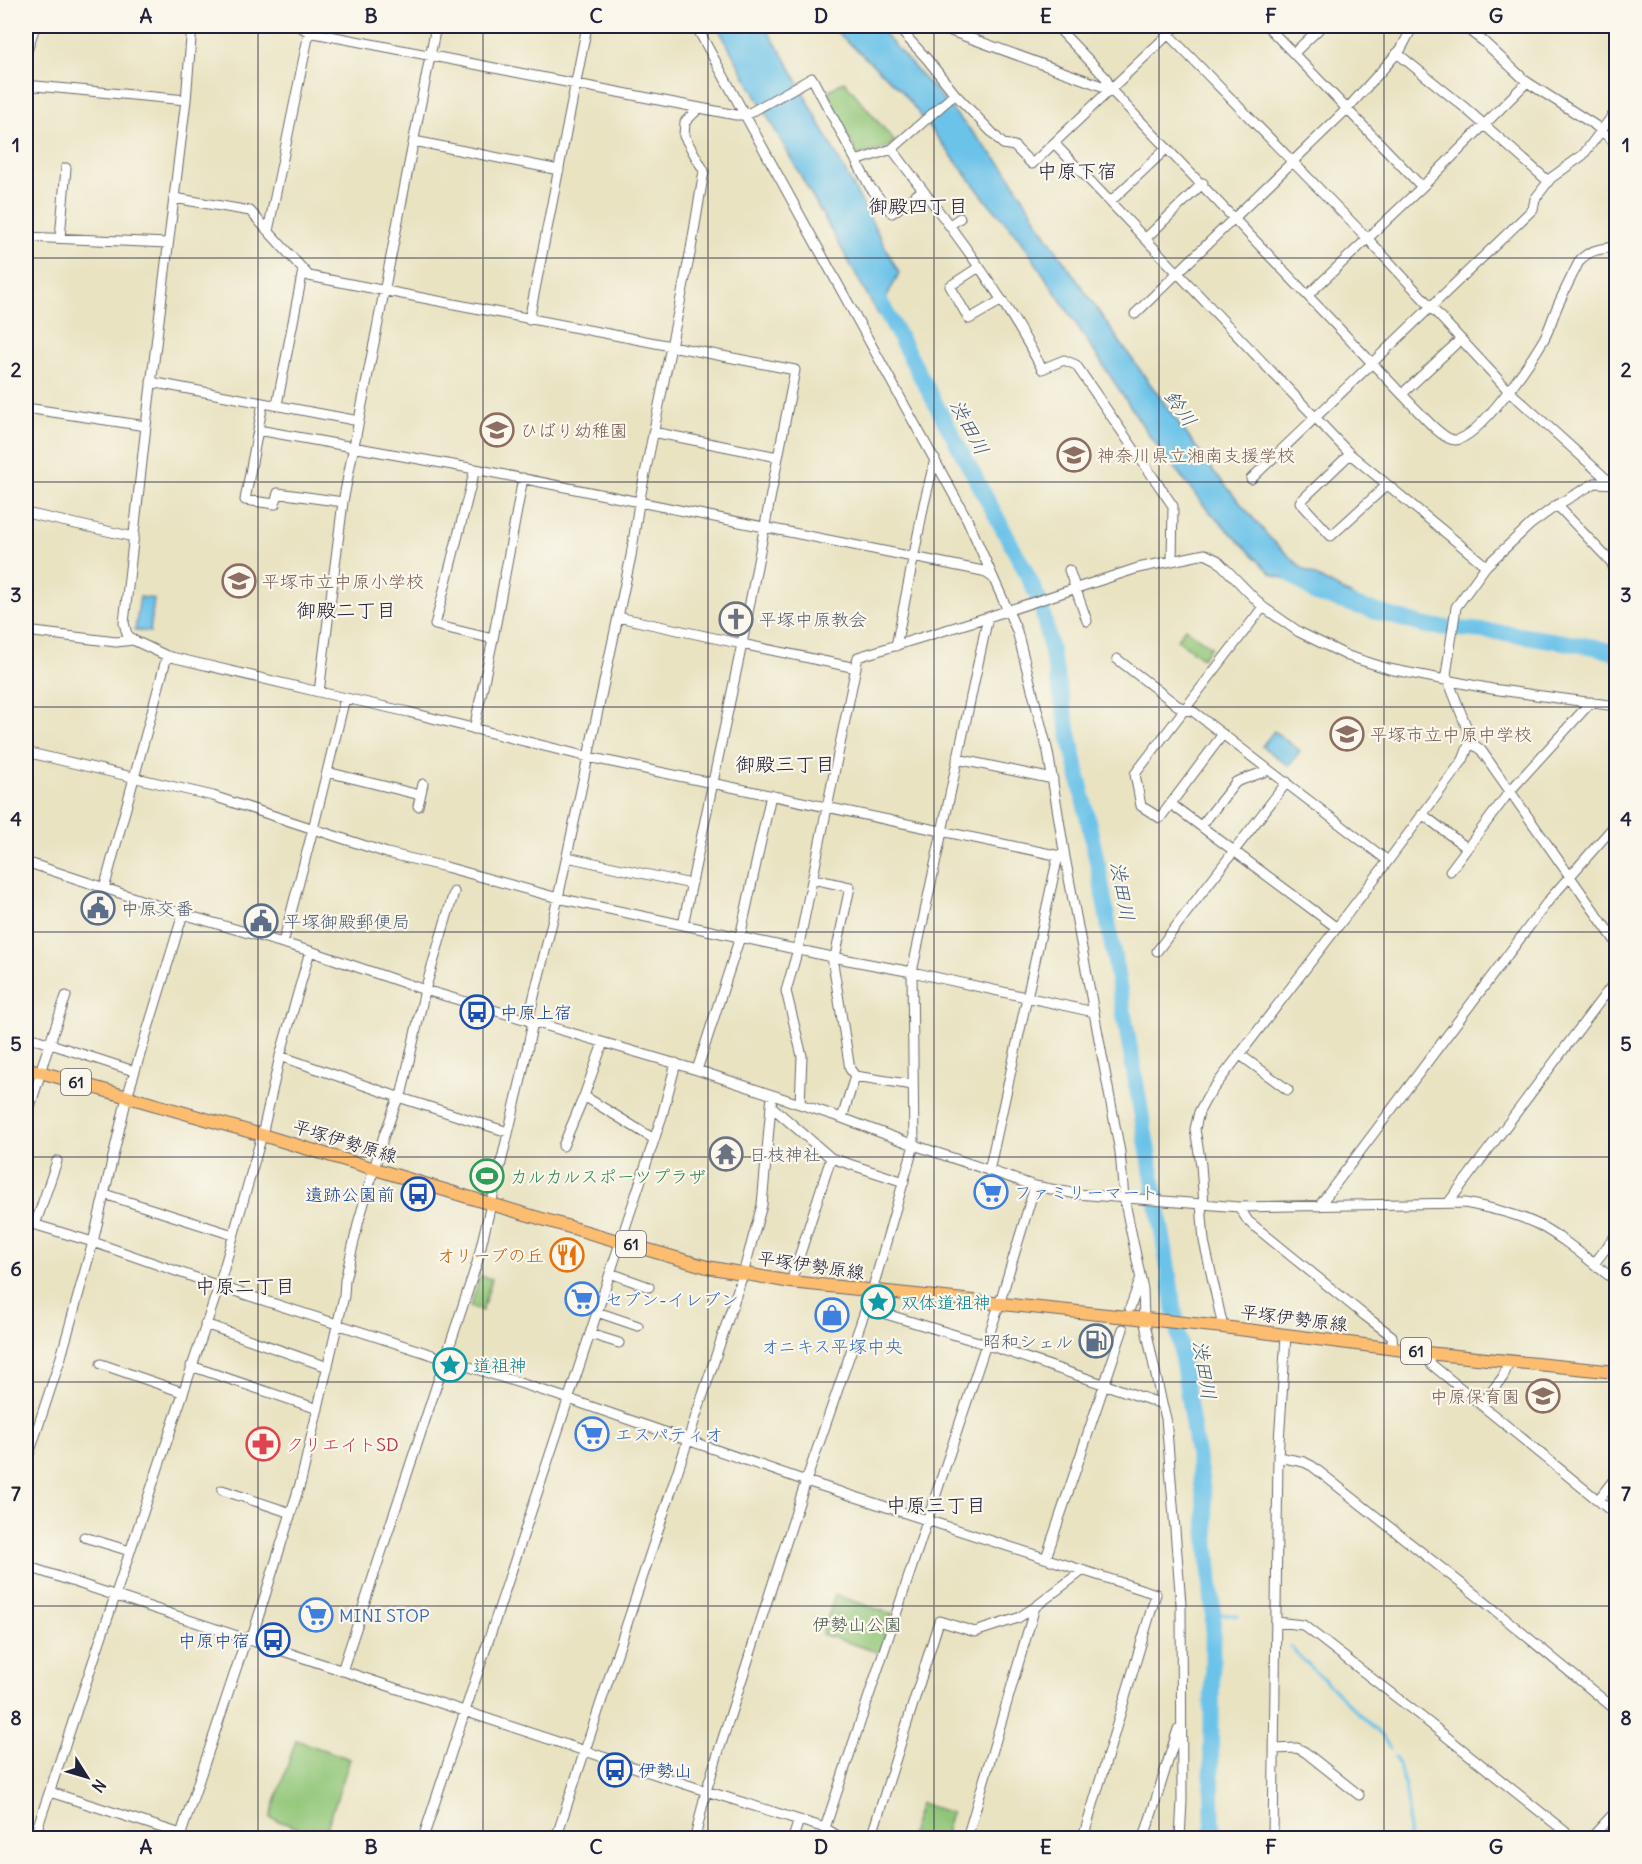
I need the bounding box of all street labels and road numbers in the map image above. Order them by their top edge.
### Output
road number: 61 [61,1069,91,1095]
street label: 平塚伊勢原線 [290,1114,400,1168]
road number: 61 [616,1231,646,1257]
street label: 平塚伊勢原線 [756,1246,866,1284]
street label: 平塚伊勢原線 [1239,1300,1349,1336]
road number: 61 [1401,1338,1431,1364]

